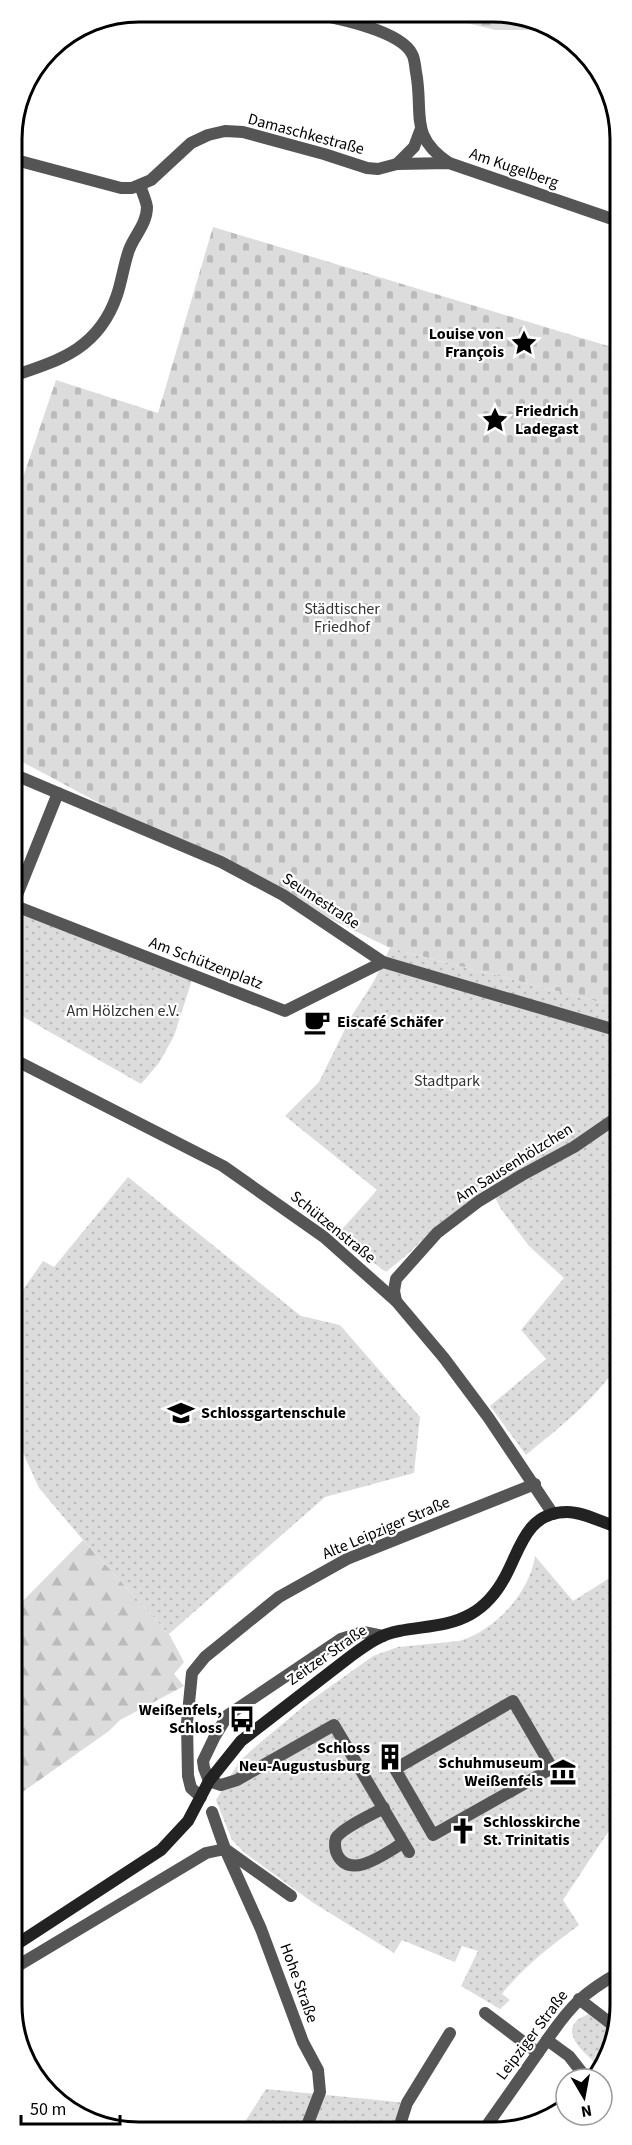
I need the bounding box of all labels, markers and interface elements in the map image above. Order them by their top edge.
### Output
street label: Damaschkestraße [245,108,367,160]
street label: Am Kugelberg [466,142,562,194]
place label: Louise von François [429,323,504,363]
place icon: Louise von François [509,328,539,358]
place label: Friedrich Ladegast [515,400,579,440]
place icon: Friedrich Ladegast [480,405,510,435]
park label: Städtischer Friedhof [304,598,380,638]
street label: Seumestraße [278,868,364,934]
street label: Am Schützenplatz [146,931,266,995]
park label: Am Hölzchen e.V. [67,1000,179,1022]
cafe icon: Eiscafé Schäfer [302,1007,332,1037]
place label: Eiscafé Schäfer [337,1011,444,1033]
park label: Stadtpark [414,1070,480,1092]
street label: Am Sausenhölzchen [451,1118,577,1208]
street label: Schützenstraße [286,1186,380,1268]
school or university icon: Schlossgartenschule [166,1398,196,1428]
place label: Schlossgartenschule [201,1402,346,1424]
street label: Alte Leipziger Straße [319,1491,453,1565]
street label: Zeitzer Straße [283,1619,371,1691]
place label: Weißenfels, Schloss [139,1699,222,1739]
bus stop icon: Weißenfels, Schloss [227,1704,257,1734]
place label: Schloss Neu-Augustusburg [239,1737,370,1777]
building icon: Schloss Neu-Augustusburg [375,1742,405,1772]
place label: Schuhmuseum Weißenfels [438,1752,543,1792]
museum icon: Schuhmuseum Weißenfels [548,1757,578,1787]
place label: Schlosskirche St. Trinitatis [483,1811,580,1851]
church icon: Schlosskirche St. Trinitatis [448,1816,478,1846]
street label: Hohe Straße [274,1940,324,2026]
street label: Leipziger Straße [491,1985,573,2085]
north arrow [554,2067,614,2127]
scale bar [21,2088,120,2126]
text: 50 m [30,2097,66,2122]
text: N [579,2099,594,2123]

